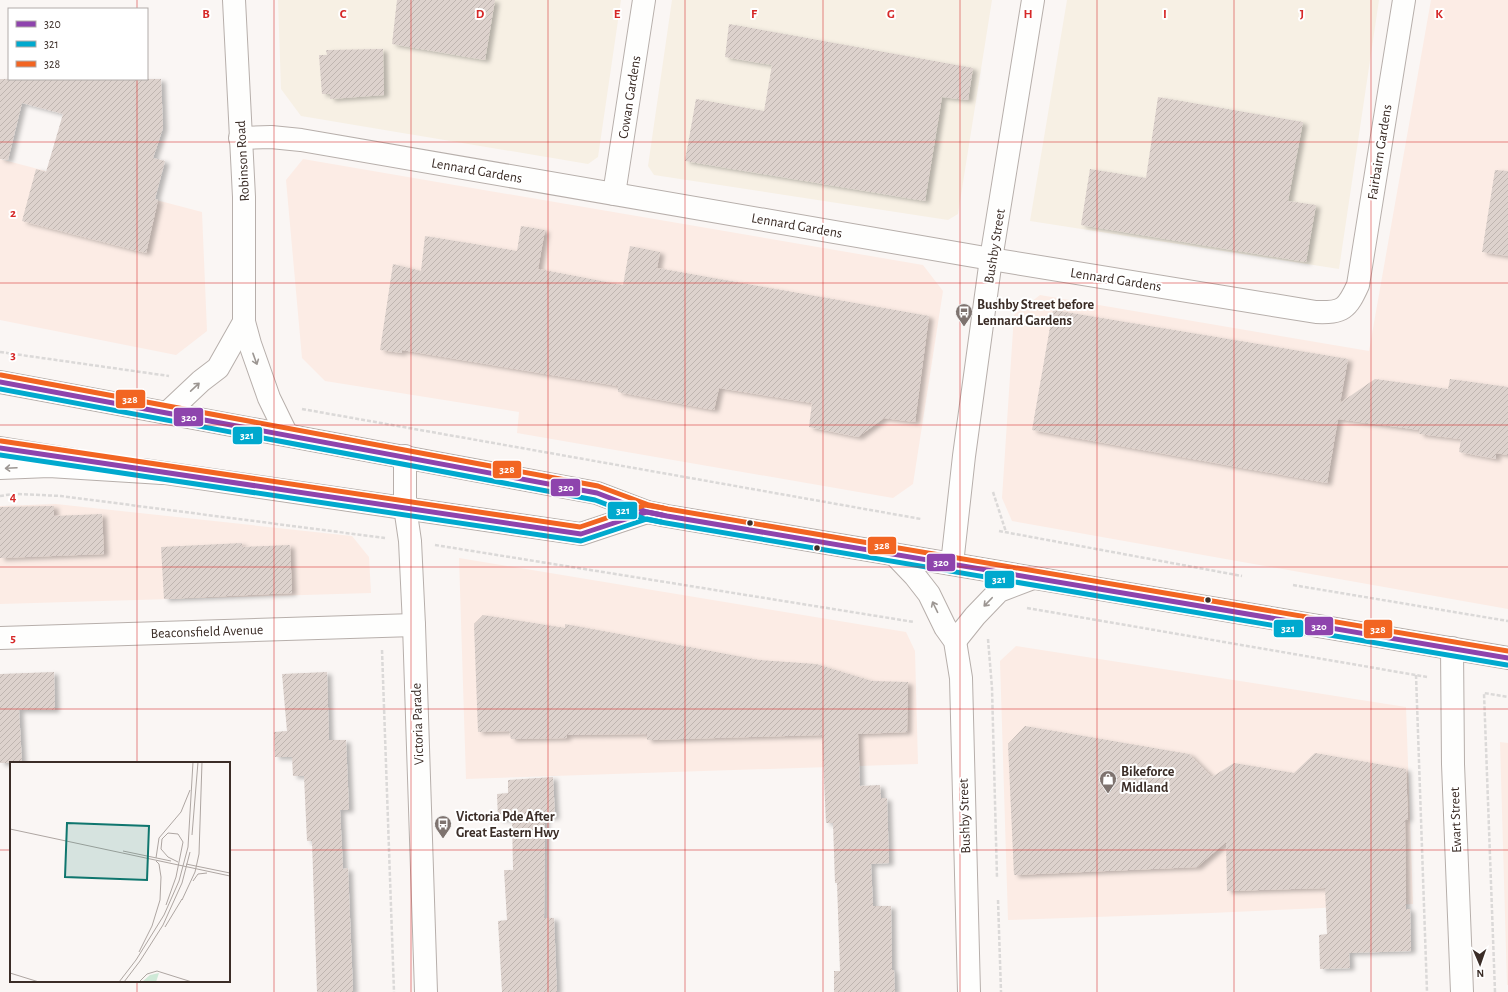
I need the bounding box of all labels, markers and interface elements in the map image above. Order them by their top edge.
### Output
legend [8,8,148,80]
text: B [202,8,210,21]
text: C [340,8,347,21]
text: D [476,8,485,21]
text: E [614,8,621,21]
text: F [751,8,758,21]
text: G [887,8,895,21]
text: H [1023,8,1033,21]
text: I [1163,8,1167,21]
text: J [1300,8,1304,21]
text: K [1435,8,1443,21]
text: 320 [44,18,61,30]
text: 321 [44,38,59,50]
street label: Cowan Gardens [617,55,643,140]
text: 328 [44,58,60,70]
street label: Fairbairn Gardens [1366,103,1394,201]
street label: Robinson Road [234,120,252,202]
street label: Lennard Gardens [430,156,523,186]
text: 2 [10,207,16,220]
street label: Bushby Street [982,207,1008,284]
street label: Lennard Gardens [750,211,843,241]
street label: Lennard Gardens [1069,266,1162,294]
place label: Bushby Street before Lennard Gardens [977,298,1095,328]
bus stop icon: Bushby Street before Lennard Gardens [954,302,974,327]
text: 3 [10,349,16,362]
one-way arrow [252,353,260,365]
one-way arrow [190,382,200,391]
line badge: 328 [115,389,146,409]
text: 328 [122,394,138,405]
line badge: 320 [173,407,204,427]
text: 320 [181,412,197,423]
line badge: 321 [232,426,263,445]
text: 321 [240,430,254,441]
line badge: 328 [492,460,522,479]
one-way arrow [5,464,18,471]
text: 328 [499,464,515,475]
line badge: 320 [550,478,581,497]
text: 320 [558,482,574,493]
text: 4 [10,491,17,504]
line badge: 321 [607,501,638,520]
text: 321 [616,505,630,516]
unlabelled marker [745,518,755,528]
line badge: 328 [867,536,897,555]
text: 328 [874,540,890,551]
unlabelled marker [812,543,822,553]
line badge: 320 [926,553,956,572]
text: 320 [933,557,949,568]
line badge: 321 [984,570,1015,589]
text: 321 [992,574,1006,585]
unlabelled marker [1203,595,1213,605]
one-way arrow [983,597,992,608]
one-way arrow [931,602,939,614]
line badge: 320 [1304,616,1334,636]
line badge: 321 [1273,619,1304,638]
line badge: 328 [1363,619,1393,639]
text: 320 [1311,621,1327,632]
street label: Beaconsfield Avenue [150,623,264,641]
text: 321 [1281,623,1295,634]
text: 328 [1370,624,1386,635]
text: 5 [10,632,16,645]
street label: Victoria Parade [410,683,426,765]
inset map [10,762,230,982]
place label: Bikeforce Midland [1121,765,1175,795]
shop icon: Bikeforce Midland [1098,769,1118,794]
street label: Bushby Street [957,778,973,854]
street label: Ewart Street [1448,786,1464,853]
place label: Victoria Pde After Great Eastern Hwy [456,810,560,840]
bus stop icon: Victoria Pde After Great Eastern Hwy [433,814,453,839]
north arrow [1460,944,1500,984]
text: N [1476,968,1484,979]

